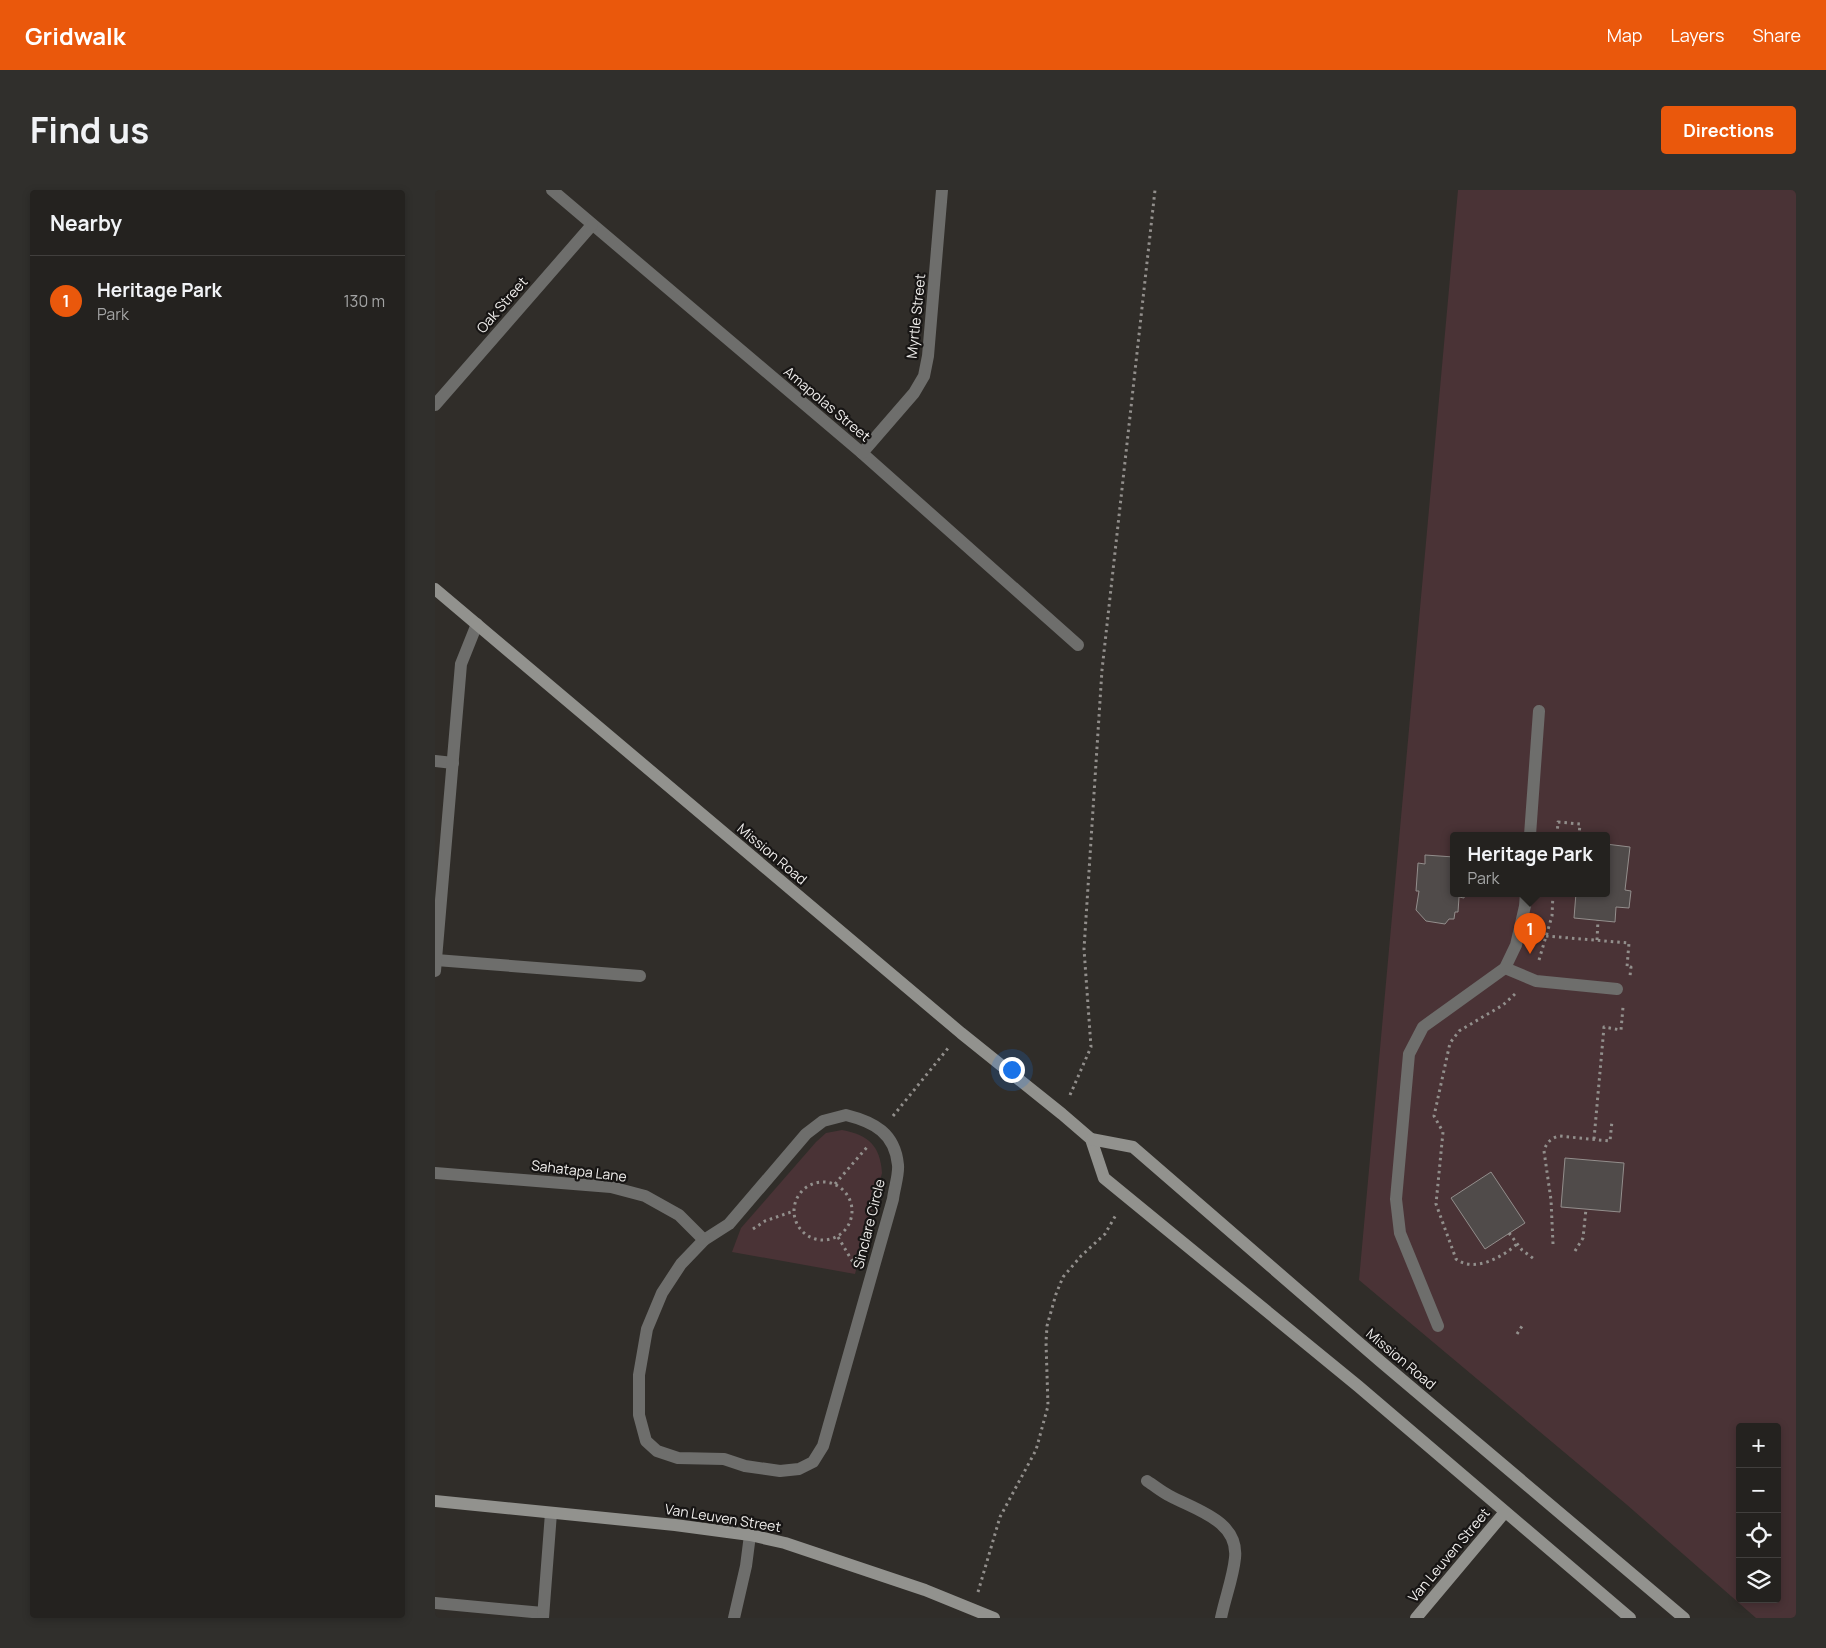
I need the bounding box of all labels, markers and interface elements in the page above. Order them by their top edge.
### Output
text: Gridwalk [25,19,126,52]
text: Map [1607,23,1642,47]
text: Layers [1670,23,1724,47]
text: Share [1752,23,1801,47]
text: Find us [30,106,149,154]
button: Directions [1661,106,1796,154]
text: Nearby [50,209,122,237]
street label: Oak Street [472,272,532,337]
street label: Myrtle Street [902,272,929,359]
text: Heritage Park [97,277,222,303]
text: 1 [62,290,70,312]
text: 130 m [343,290,385,312]
text: Park [97,303,129,325]
street label: Amapolas Street [780,362,875,446]
street label: Mission Road [733,819,811,888]
popup [1450,832,1610,897]
text: Heritage Park [1468,841,1592,867]
text: Park [1468,867,1499,889]
pin: 1 [1514,913,1546,954]
your location [999,1057,1025,1083]
street label: Sahatapa Lane [530,1155,628,1186]
street label: Sinclare Circle [848,1177,889,1271]
street label: Mission Road [1362,1324,1440,1393]
map controls [1736,1423,1781,1603]
button: + [1736,1423,1781,1468]
button: − [1736,1468,1781,1513]
street label: Van Leuven Street [664,1499,783,1536]
street label: Van Leuven Street [1404,1503,1494,1606]
button: locate [1736,1513,1781,1558]
button: layers [1736,1558,1781,1603]

